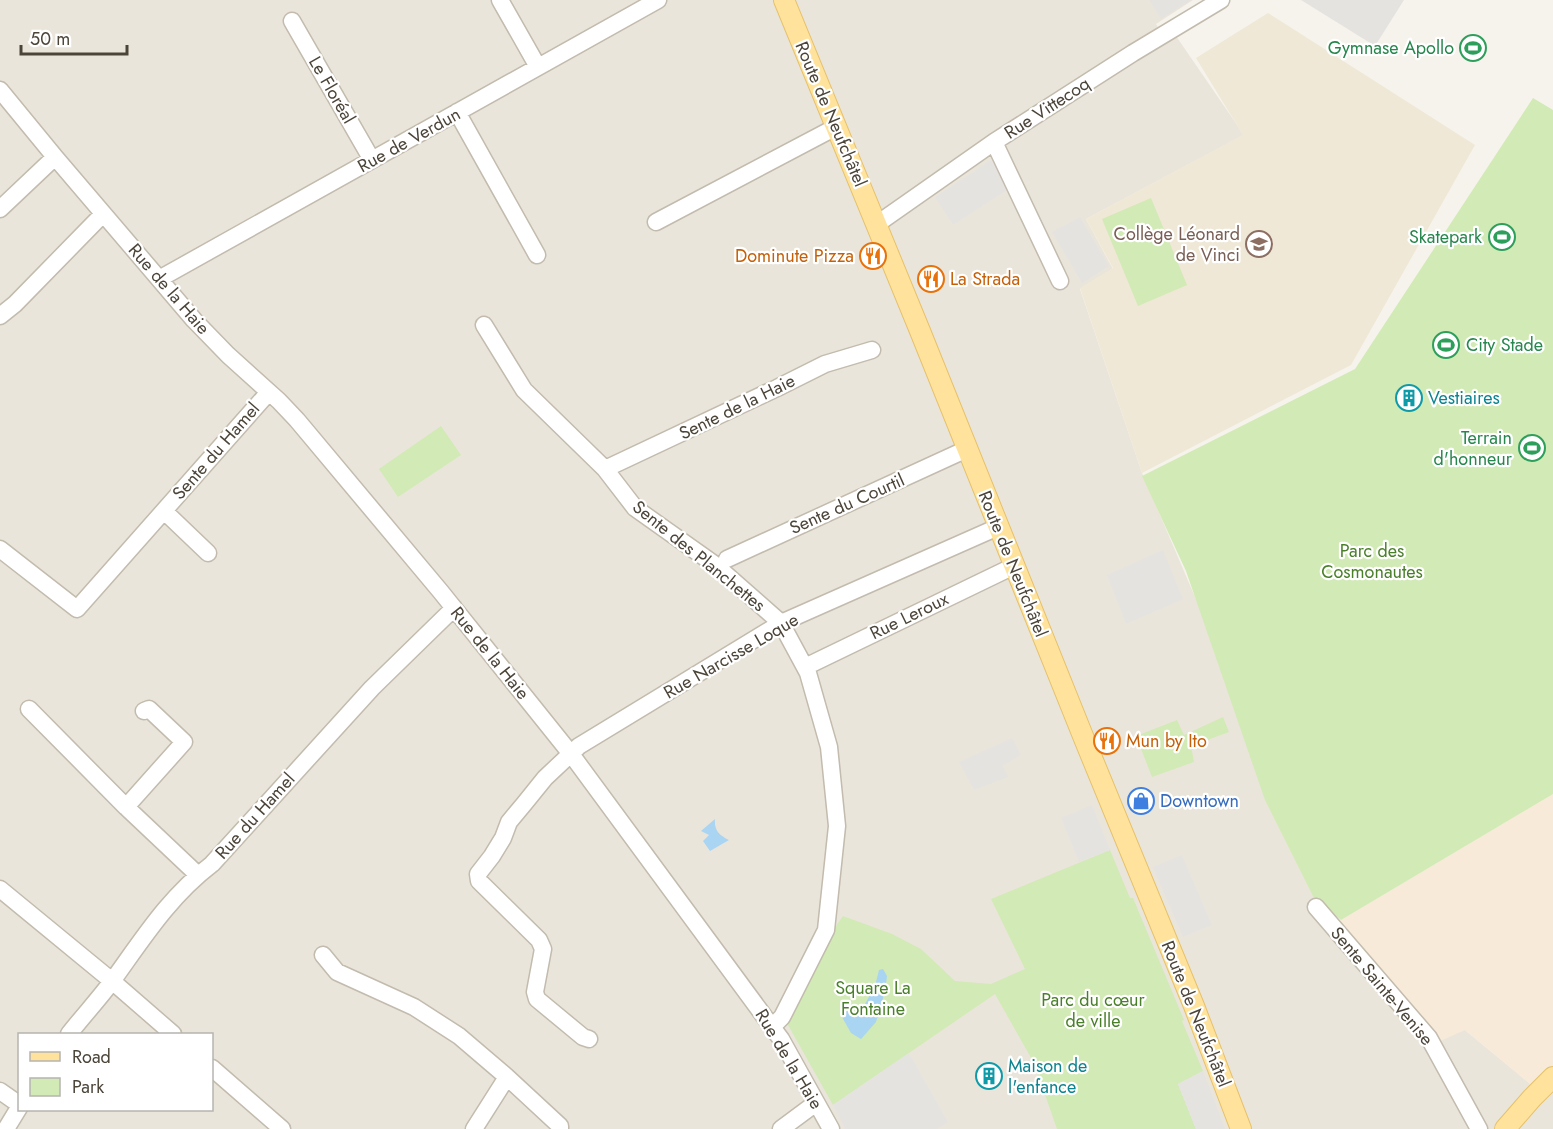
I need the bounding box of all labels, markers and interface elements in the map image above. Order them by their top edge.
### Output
scale bar [21,18,128,56]
text: 50 m [30,26,70,52]
sports icon: Gymnase Apollo [1458,33,1488,63]
place label: Gymnase Apollo [1328,35,1454,61]
street label: Route de Neufchâtel [789,37,873,191]
street label: Le Floréal [302,52,362,128]
street label: Rue Vittecoq [999,71,1095,145]
street label: Rue de Verdun [353,101,465,179]
place label: Collège Léonard de Vinci [1114,221,1240,268]
sports icon: Skatepark [1487,222,1517,252]
place label: Skatepark [1409,224,1482,250]
school or university icon: Collège Léonard de Vinci [1244,229,1274,259]
street label: Rue de la Haie [122,238,216,340]
restaurant icon: Dominute Pizza [858,241,888,271]
place label: Dominute Pizza [735,243,854,269]
restaurant icon: La Strada [916,264,946,294]
place label: La Strada [950,266,1020,292]
sports icon: City Stade [1431,330,1461,360]
place label: City Stade [1466,332,1543,358]
street label: Sente de la Haie [675,368,799,446]
building icon: Vestiaires [1394,383,1424,413]
place label: Vestiaires [1428,385,1500,411]
street label: Sente du Hamel [166,397,266,505]
place label: Terrain d'honneur [1434,425,1513,472]
sports icon: Terrain d'honneur [1517,433,1547,463]
street label: Sente du Courtil [785,467,909,541]
street label: Route de Neufchâtel [972,487,1054,641]
street label: Sente des Planchettes [627,494,771,618]
park label: Parc des Cosmonautes [1321,538,1423,585]
street label: Rue Leroux [865,586,953,646]
street label: Rue de la Haie [444,601,536,705]
street label: Rue Narcisse Loque [659,607,803,705]
restaurant icon: Mun by Ito [1092,726,1122,756]
place label: Mun by Ito [1126,728,1207,754]
street label: Rue du Hamel [209,767,301,865]
shop icon: Downtown [1126,786,1156,816]
place label: Downtown [1160,788,1239,814]
street label: Sente Sainte-Venise [1324,921,1440,1051]
street label: Route de Neufchâtel [1155,937,1237,1091]
park label: Square La Fontaine [835,975,911,1022]
park label: Parc du cœur de ville [1041,987,1146,1034]
street label: Rue de la Haie [749,1004,829,1114]
legend [18,1033,213,1111]
text: Road [72,1044,111,1070]
place label: Maison de l'enfance [1008,1053,1087,1100]
building icon: Maison de l'enfance [974,1061,1004,1091]
text: Park [72,1074,104,1100]

